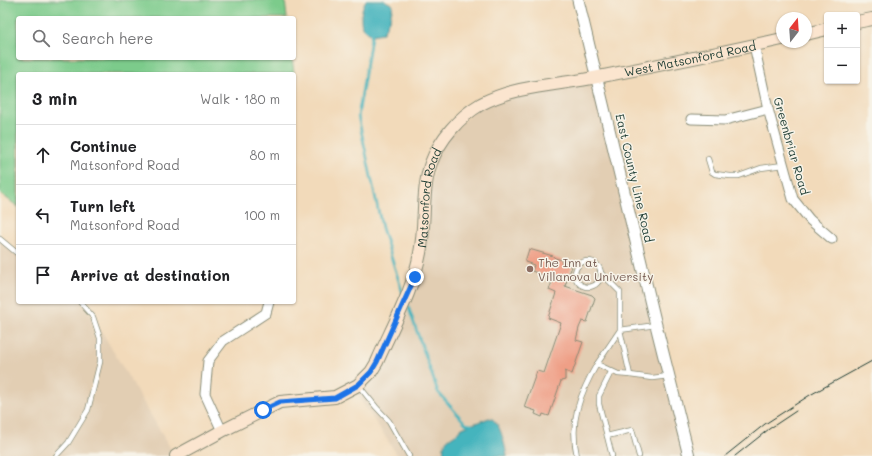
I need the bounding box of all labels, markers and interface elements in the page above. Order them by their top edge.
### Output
north arrow [776,12,812,48]
map controls [824,12,860,84]
button: + [824,12,860,48]
search box [16,16,296,60]
icon: search [30,27,52,49]
text: Search here [62,28,153,48]
street label: West Matsonford Road [623,37,758,80]
button: − [824,48,860,84]
text: 3 min [32,87,77,109]
text: Walk · 180 m [200,90,280,107]
street label: Greenbriar Road [770,95,814,197]
street label: East County Line Road [612,112,658,244]
text: Continue [70,136,137,156]
icon: ahead [32,144,54,166]
street label: Matsonford Road [413,145,445,249]
text: 80 m [250,146,280,163]
text: Matsonford Road [70,156,180,173]
text: Turn left [70,196,135,216]
icon: left [32,204,54,226]
text: 100 m [244,206,280,223]
text: Matsonford Road [70,216,180,233]
place label: The Inn at Villanova University [538,254,654,284]
icon: arrive [32,264,54,286]
marker: The Inn at Villanova University [525,264,535,274]
text: Arrive at destination [70,265,230,285]
route end [406,268,424,286]
route start [254,401,272,419]

